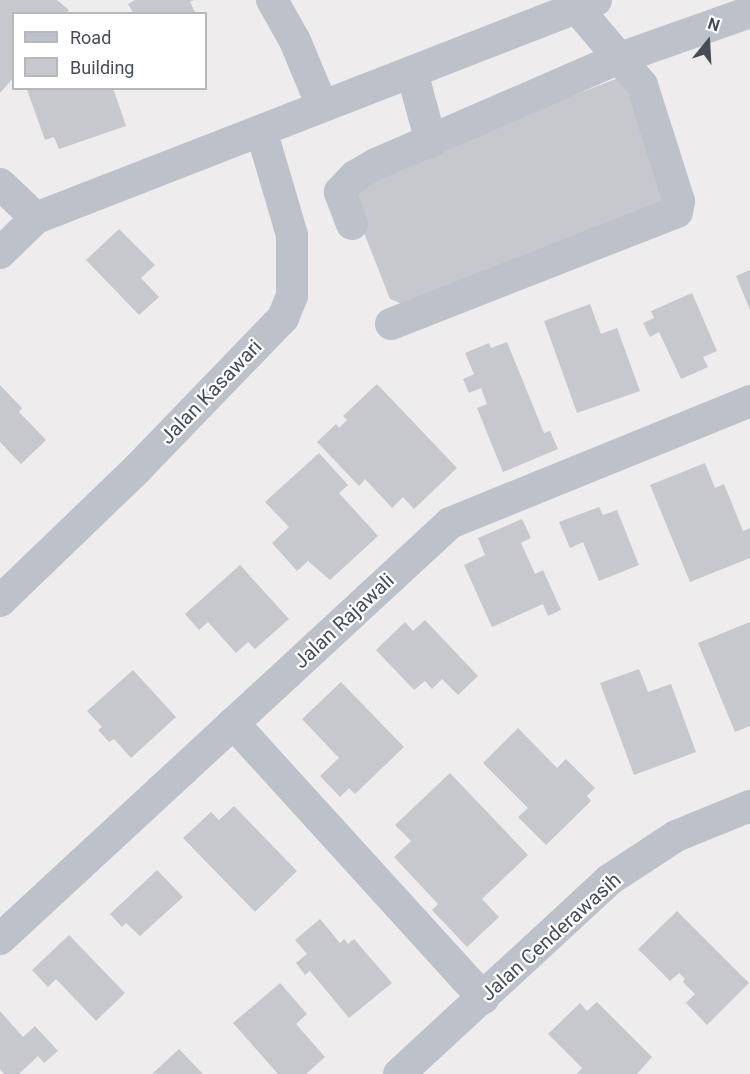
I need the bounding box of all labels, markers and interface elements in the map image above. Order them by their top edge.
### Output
legend [12,12,207,90]
north arrow [678,12,738,72]
text: N [705,14,722,35]
text: Road [70,27,111,48]
text: Building [70,57,134,78]
street label: Jalan Kasawari [155,335,267,449]
street label: Jalan Rajawali [289,569,399,673]
street label: Jalan Cenderawasih [476,868,626,1006]

